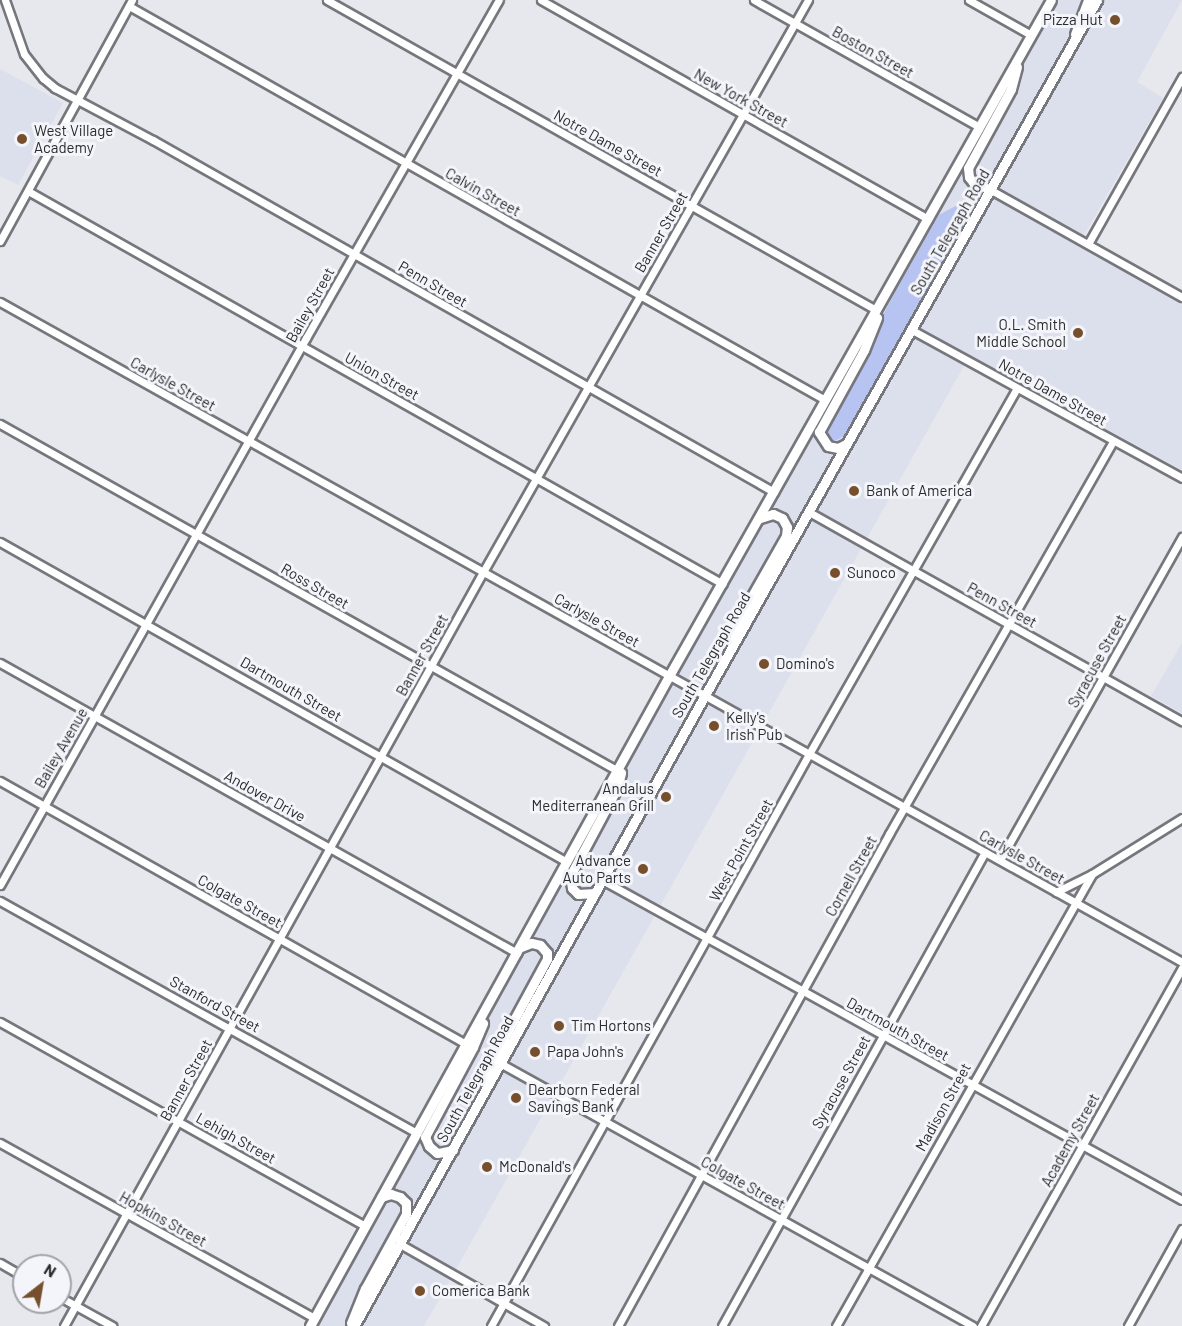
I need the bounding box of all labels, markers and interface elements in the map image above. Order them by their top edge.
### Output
place label: Pizza Hut [1043,11,1103,29]
marker: Pizza Hut [1108,13,1122,27]
street label: Boston Street [829,22,917,82]
street label: New York Street [691,65,791,131]
street label: Notre Dame Street [551,106,665,180]
place label: West Village Academy [34,121,113,156]
marker: West Village Academy [15,132,29,146]
street label: Calvin Street [442,164,524,220]
street label: South Telegraph Road [907,166,993,298]
street label: Banner Street [631,188,691,276]
street label: Penn Street [395,257,471,311]
street label: Bailey Street [282,264,338,346]
place label: O.L. Smith Middle School [976,315,1066,350]
marker: O.L. Smith Middle School [1071,326,1085,340]
street label: Union Street [342,348,422,404]
street label: Carlysle Street [127,353,219,415]
street label: Notre Dame Street [996,355,1110,429]
place label: Bank of America [866,482,972,500]
marker: Bank of America [847,484,861,498]
street label: Ross Street [278,559,352,613]
place label: Sunoco [847,564,896,582]
marker: Sunoco [828,566,842,580]
street label: Penn Street [964,579,1040,631]
street label: Carlysle Street [551,589,643,651]
street label: South Telegraph Road [668,589,754,721]
street label: Banner Street [392,611,452,699]
street label: Syracuse Street [1064,611,1130,711]
street label: Dartmouth Street [237,653,345,725]
place label: Domino's [776,655,834,673]
marker: Domino's [757,657,771,671]
street label: Bailey Avenue [31,705,91,791]
place label: Kelly's Irish Pub [726,708,783,743]
marker: Kelly's Irish Pub [707,719,721,733]
street label: Andover Drive [221,766,309,826]
place label: Andalus Mediterranean Grill [531,779,654,814]
marker: Andalus Mediterranean Grill [659,790,673,804]
street label: West Point Street [705,796,777,904]
street label: Carlysle Street [976,826,1068,888]
street label: Cornell Street [821,832,881,920]
place label: Advance Auto Parts [563,851,631,886]
marker: Advance Auto Parts [636,862,650,876]
street label: Colgate Street [195,870,285,932]
street label: Stanford Street [167,972,263,1036]
street label: Dartmouth Street [844,993,952,1065]
street label: South Telegraph Road [433,1013,517,1145]
place label: Tim Hortons [571,1017,651,1035]
marker: Tim Hortons [552,1019,566,1033]
street label: Syracuse Street [808,1032,874,1132]
street label: Banner Street [156,1036,216,1124]
place label: Papa John's [547,1043,624,1061]
marker: Papa John's [528,1045,542,1059]
street label: Madison Street [911,1060,975,1154]
place label: Dearborn Federal Savings Bank [528,1080,640,1115]
street label: Academy Street [1037,1090,1103,1190]
marker: Dearborn Federal Savings Bank [509,1091,523,1105]
street label: Lehigh Street [193,1109,279,1167]
street label: Colgate Street [698,1152,788,1214]
place label: McDonald's [499,1158,571,1176]
marker: McDonald's [480,1160,494,1174]
street label: Hopkins Street [116,1188,210,1250]
north arrow [12,1254,72,1314]
text: N [41,1259,60,1281]
place label: Comerica Bank [432,1282,530,1300]
marker: Comerica Bank [413,1284,427,1298]

